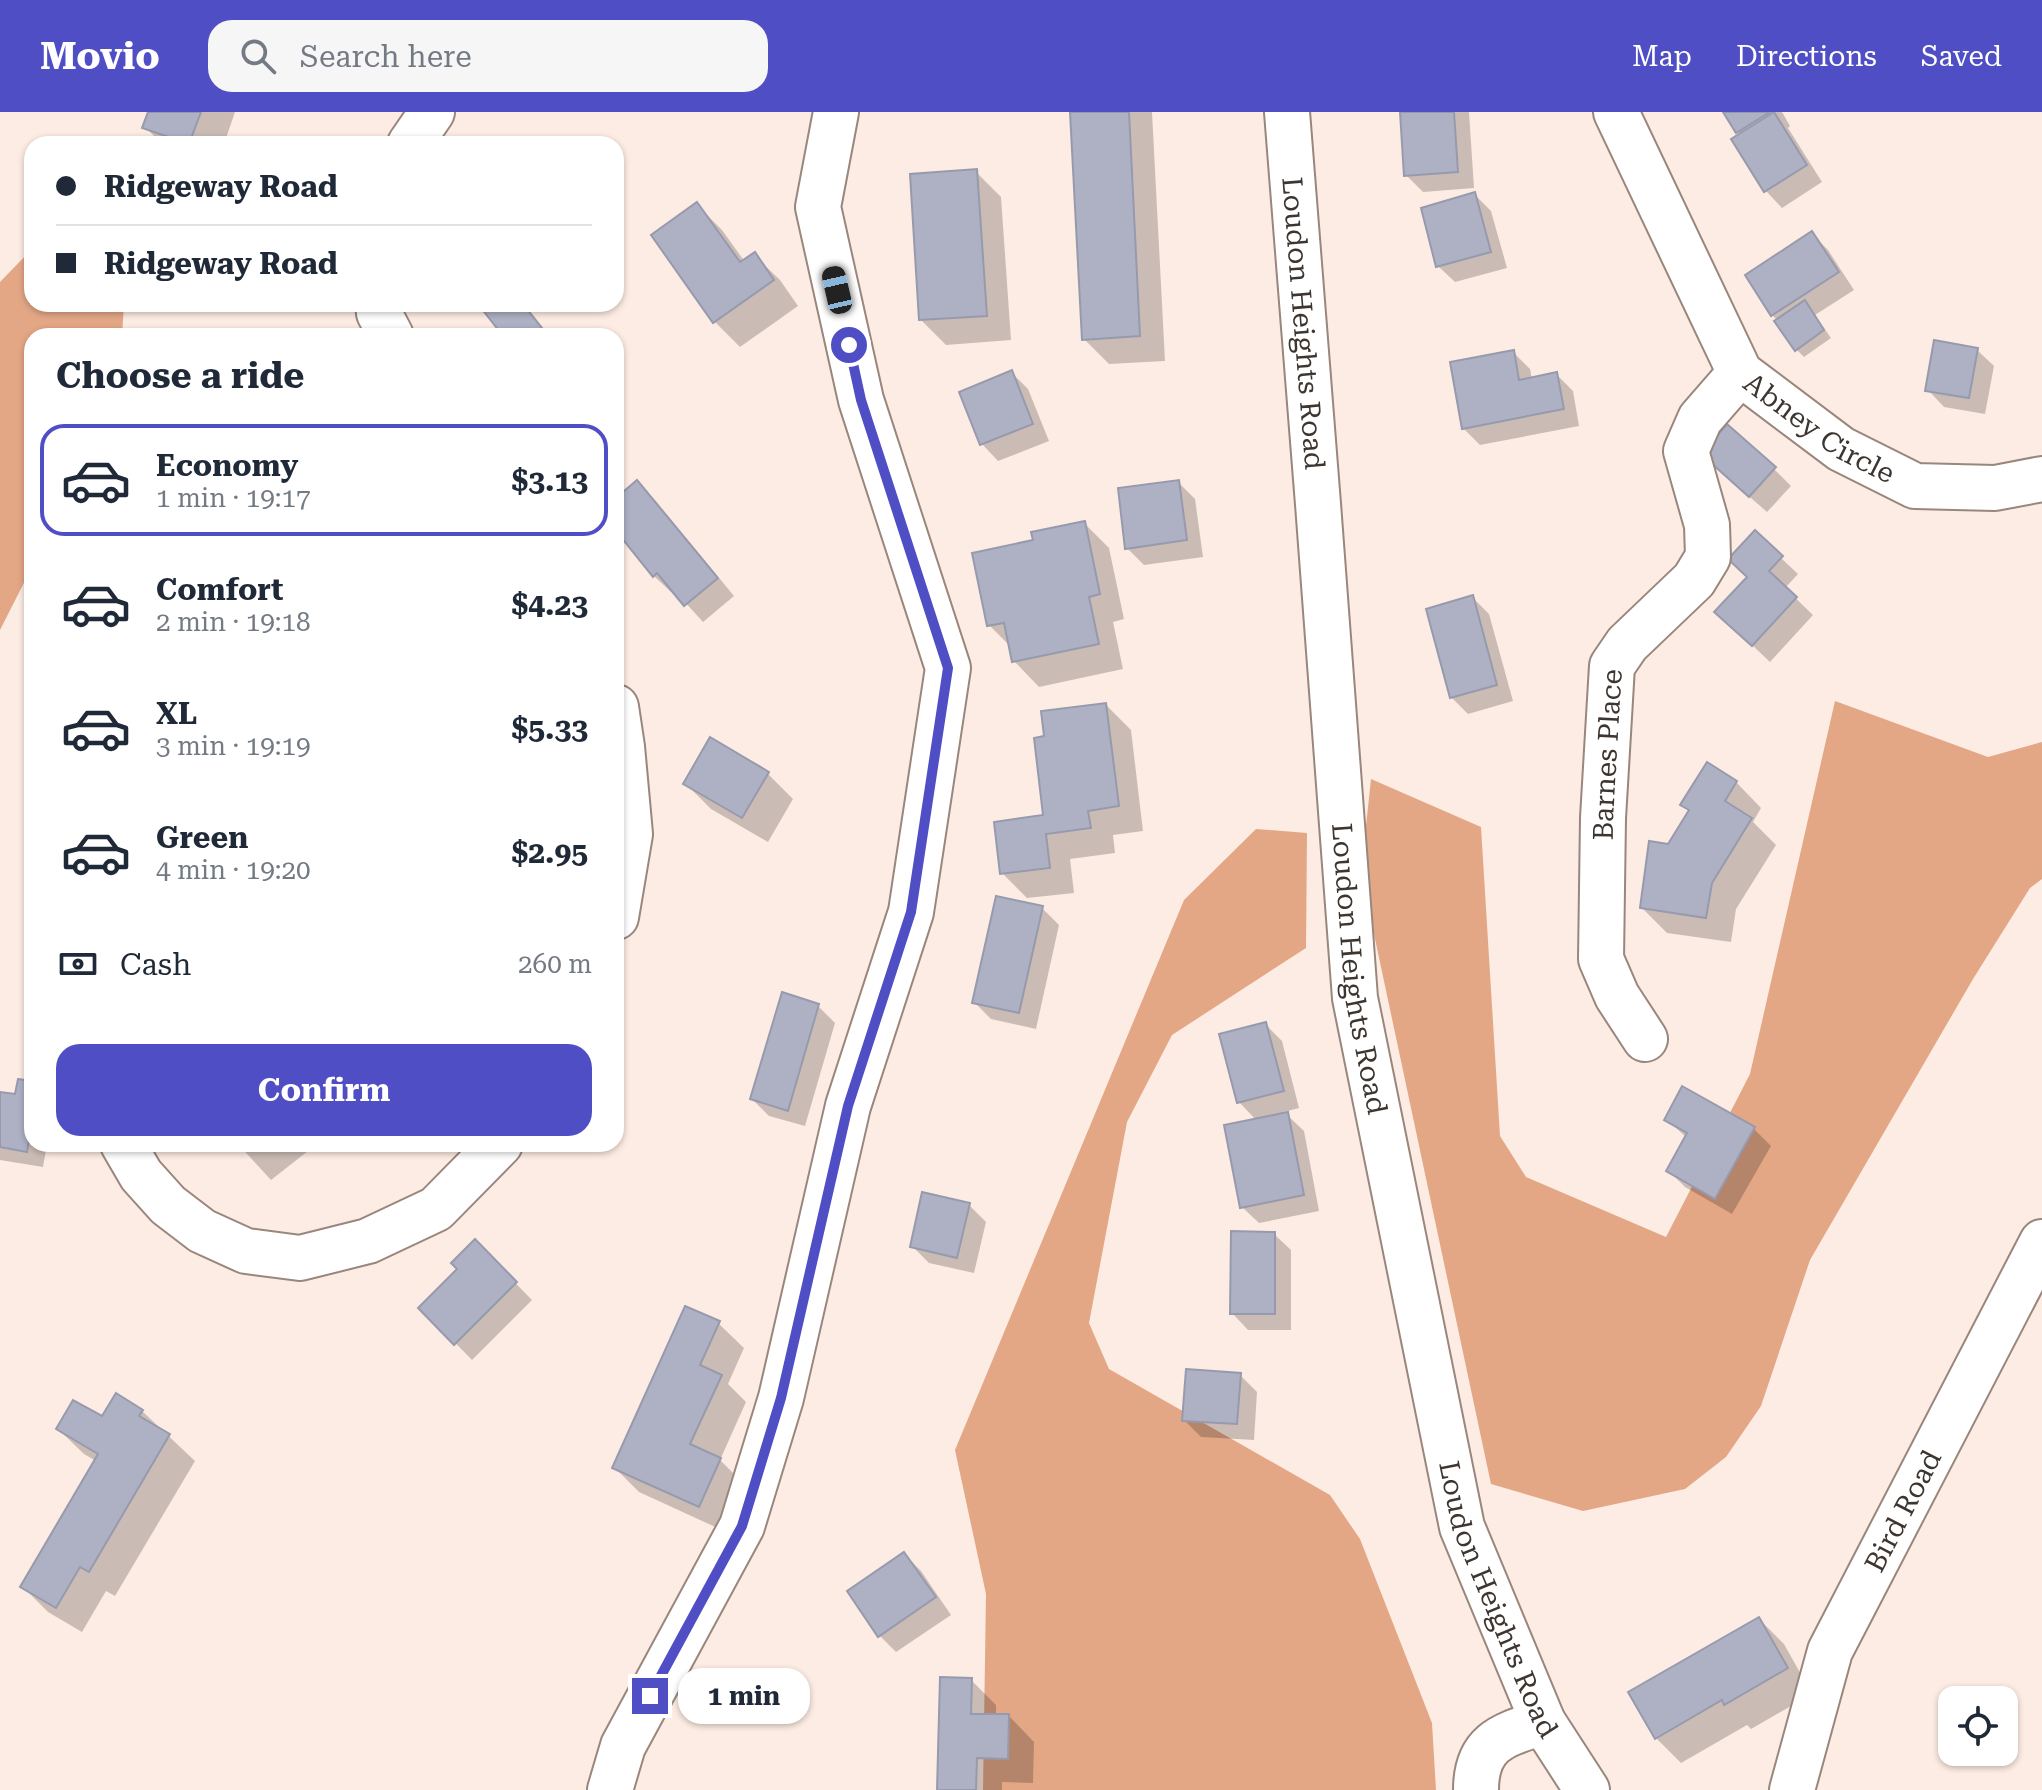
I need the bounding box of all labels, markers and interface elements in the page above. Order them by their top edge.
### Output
search box [208,20,768,92]
text: Movio [40,34,160,78]
icon: search [236,34,280,78]
text: Search here [300,39,472,74]
text: Map [1632,40,1692,73]
text: Directions [1736,40,1877,73]
text: Saved [1921,40,2002,73]
text: Ridgeway Road [104,169,338,204]
street label: Loudon Heights Road [1275,176,1331,471]
text: Ridgeway Road [104,246,338,281]
car [820,264,854,316]
route start [831,327,867,363]
text: Choose a ride [56,355,304,397]
street label: Abney Circle [1737,366,1900,490]
icon: car [60,444,132,516]
text: Economy [156,448,298,483]
text: $3.13 [511,463,588,498]
text: 1 min · 19:17 [156,483,311,513]
icon: car [60,568,132,640]
text: Comfort [156,572,283,607]
text: $4.23 [511,587,588,622]
text: 2 min · 19:18 [156,607,311,637]
street label: Barnes Place [1587,668,1629,841]
icon: car [60,692,132,764]
text: XL [156,696,197,731]
text: $5.33 [511,711,588,746]
text: 3 min · 19:19 [156,731,311,761]
icon: car [60,816,132,888]
text: Green [156,820,248,855]
street label: Loudon Heights Road [1325,822,1394,1117]
text: $2.95 [511,835,588,870]
text: 4 min · 19:20 [156,855,311,885]
icon: cash [56,942,100,986]
text: Cash [120,947,191,982]
text: 260 m [518,949,592,979]
button: Confirm [56,1044,592,1136]
street label: Bird Road [1858,1444,1948,1578]
street label: Loudon Heights Road [1432,1458,1565,1744]
callout: 1 min [678,1668,810,1724]
route end [632,1678,668,1714]
text: 1 min [708,1681,780,1711]
map controls [1938,1686,2018,1766]
button: locate [1938,1686,2018,1766]

